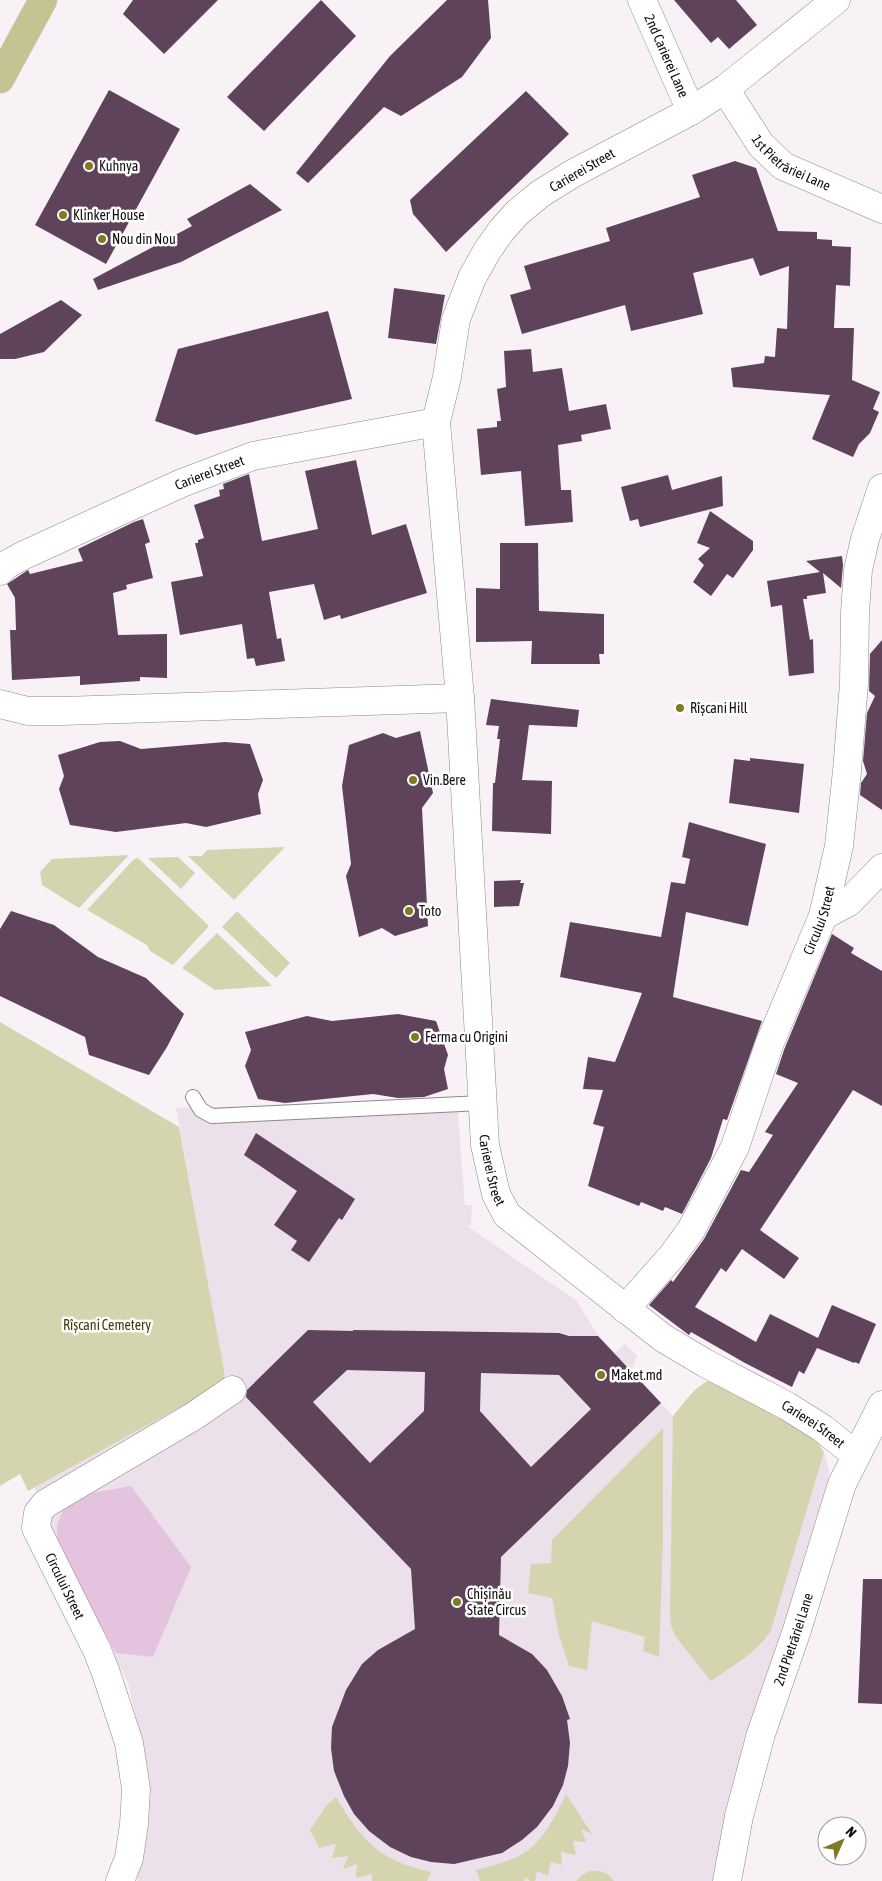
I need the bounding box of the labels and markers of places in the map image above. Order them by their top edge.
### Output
place label: Kuhnya [99,158,138,174]
marker: Kuhnya [83,160,95,172]
place label: Klinker House [73,207,145,223]
marker: Klinker House [57,209,69,221]
place label: Nou din Nou [112,231,176,247]
marker: Nou din Nou [96,233,108,245]
place label: Rîșcani Hill [690,700,748,716]
marker: Rîșcani Hill [674,702,686,714]
place label: Vin.Bere [423,772,466,788]
marker: Vin.Bere [407,774,419,786]
place label: Toto [419,903,441,919]
marker: Toto [403,905,415,917]
place label: Ferma cu Origini [425,1029,508,1045]
marker: Ferma cu Origini [409,1031,421,1043]
place label: Maket.md [611,1367,662,1383]
marker: Maket.md [595,1369,607,1381]
place label: Chișinău State Circus [467,1586,526,1618]
marker: Chișinău State Circus [451,1596,463,1608]

